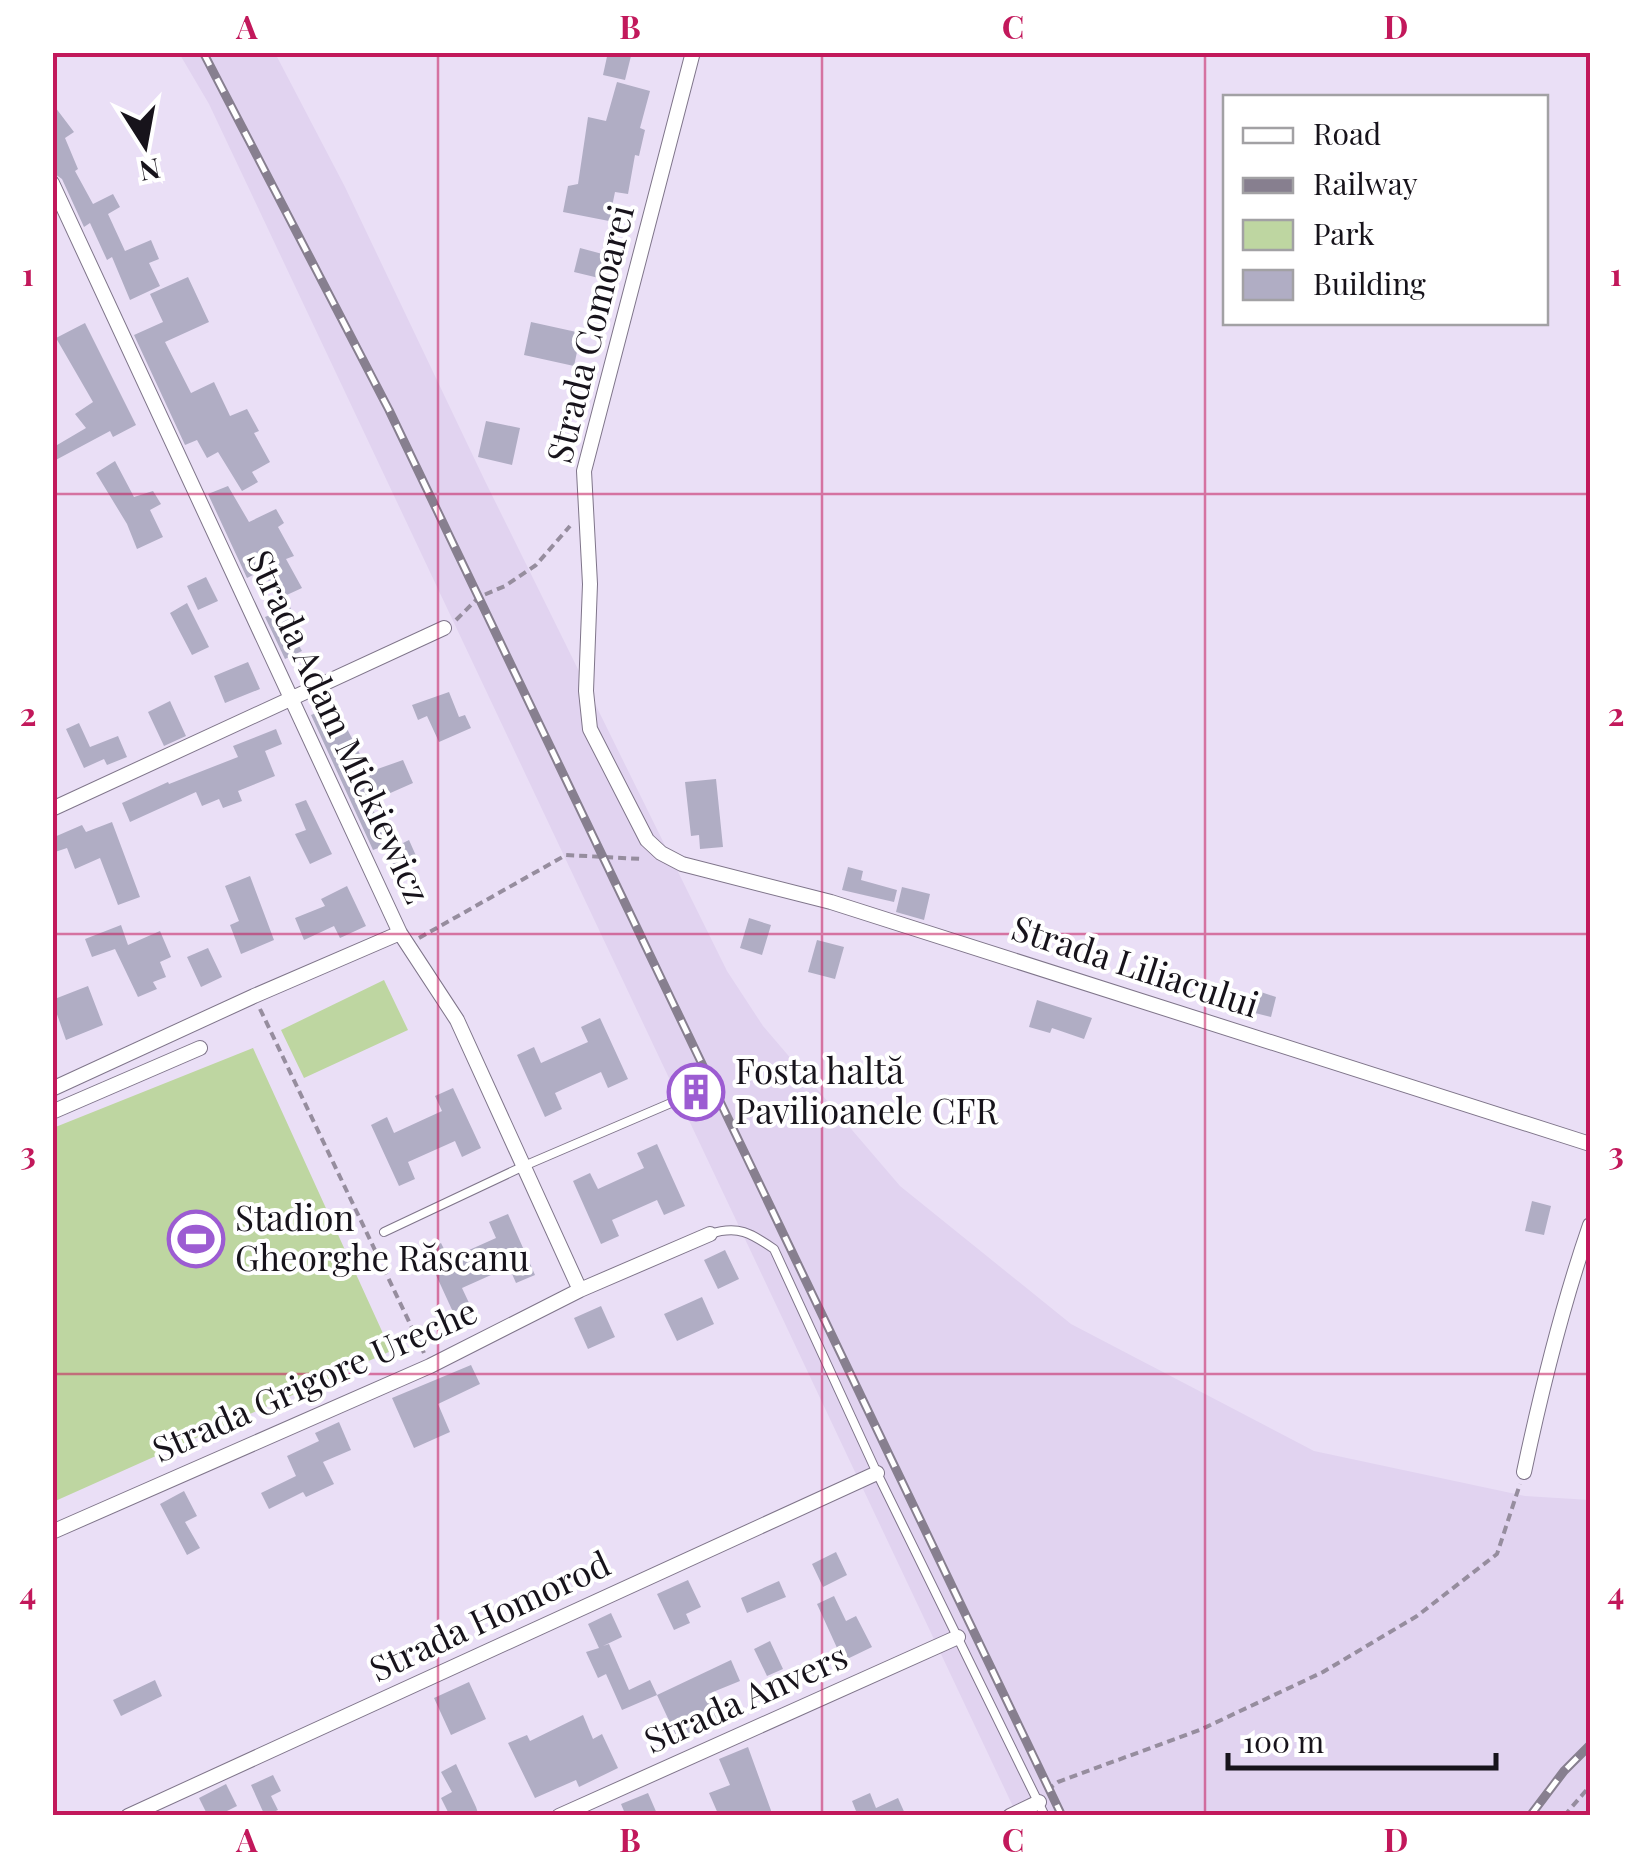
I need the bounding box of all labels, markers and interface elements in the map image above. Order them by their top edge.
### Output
text: A [235,4,258,47]
text: B [619,4,641,47]
text: C [1002,4,1024,47]
text: D [1384,4,1408,47]
north arrow [95,95,195,195]
legend [1223,95,1548,325]
text: Road [1313,113,1381,153]
text: N [137,151,164,191]
text: Railway [1313,163,1418,203]
street label: Strada Comoarei [534,200,643,467]
text: Park [1313,213,1375,253]
text: 1 [22,251,34,294]
text: 1 [1610,251,1622,294]
text: Building [1313,263,1426,303]
street label: Strada Adam Mickiewicz [238,542,443,910]
text: 2 [20,691,36,734]
text: 2 [1608,691,1624,734]
street label: Strada Liliacului [1006,903,1265,1027]
place label: Fosta haltă Pavilioanele CFR [735,1046,999,1133]
building icon: Fosta haltă Pavilioanele CFR [666,1062,726,1122]
text: 3 [20,1130,36,1173]
text: 3 [1608,1130,1624,1173]
place label: Stadion Gheorghe Răscanu [235,1193,529,1280]
sports icon: Stadion Gheorghe Răscanu [166,1209,226,1269]
street label: Strada Grigore Ureche [144,1286,484,1471]
street label: Strada Homorod [361,1538,617,1691]
text: 4 [20,1570,36,1613]
text: 4 [1608,1570,1624,1613]
street label: Strada Anvers [636,1631,854,1762]
scale bar [1228,1708,1496,1770]
text: 100 m [1243,1721,1325,1761]
text: A [235,1817,258,1860]
text: B [619,1817,641,1860]
text: C [1002,1817,1024,1860]
text: D [1384,1817,1408,1860]

